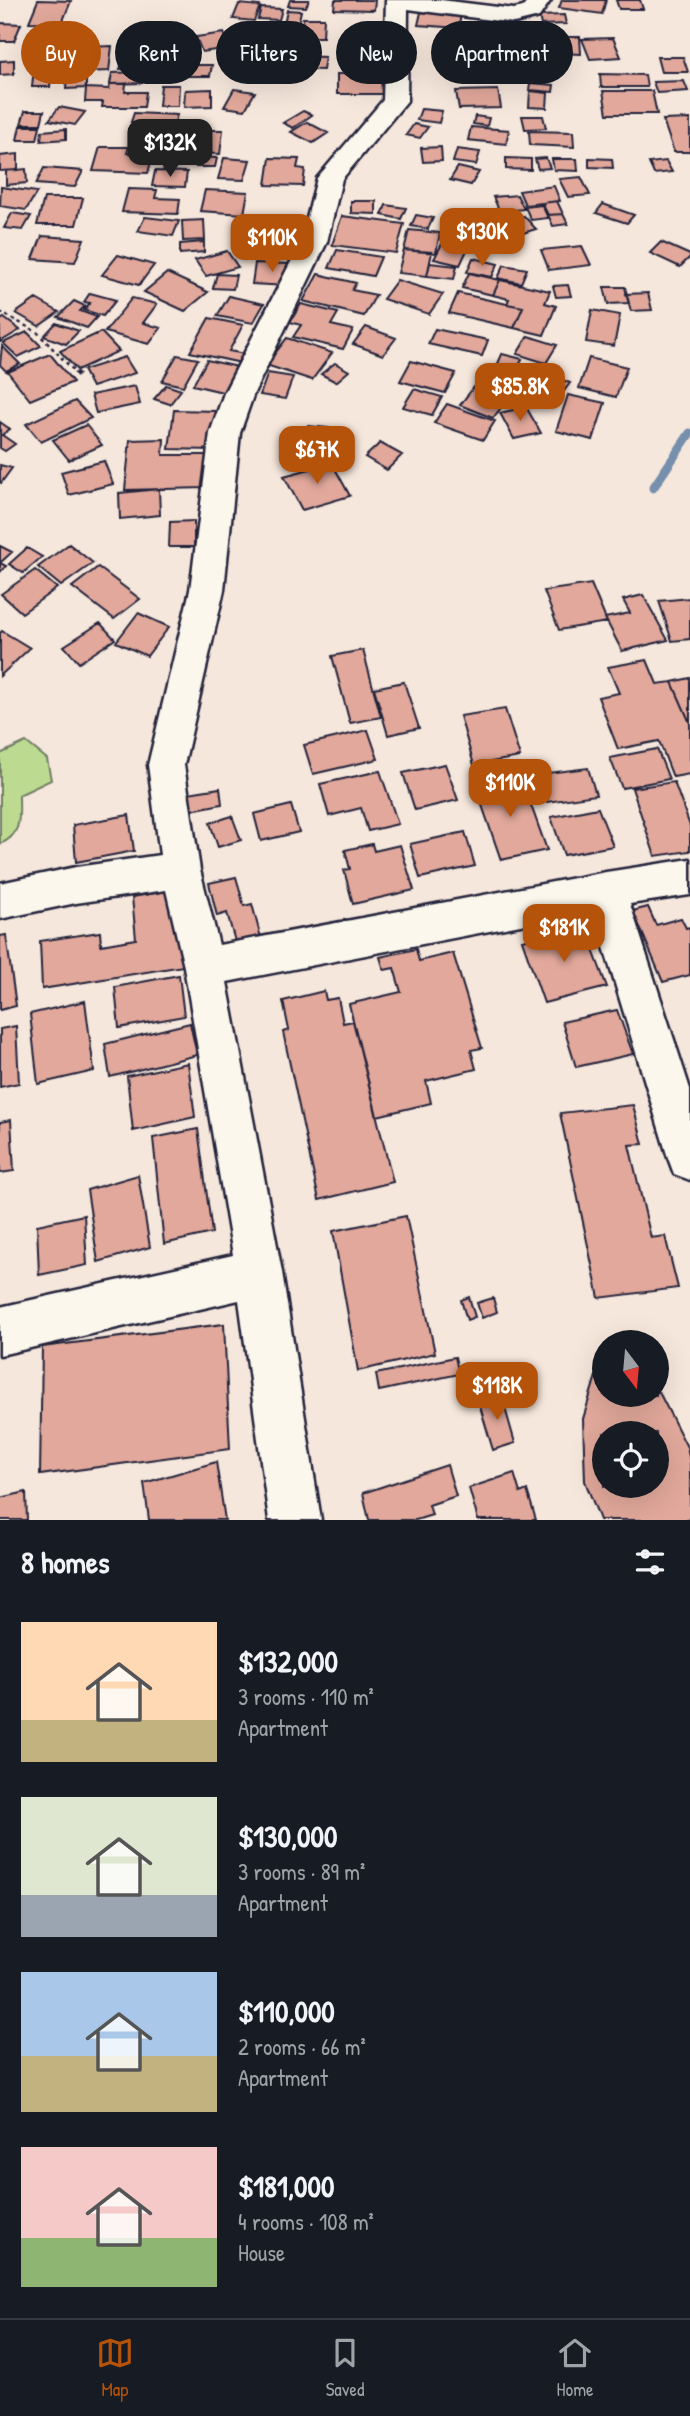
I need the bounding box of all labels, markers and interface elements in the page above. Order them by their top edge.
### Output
chip: Buy [21,21,101,84]
chip: Rent [115,21,202,84]
chip: Filters [216,21,322,84]
chip: New [336,21,417,84]
chip: Apartment [431,21,573,84]
pin: $132K [121,120,219,179]
text: $132K [143,126,197,157]
pin: $130K [433,208,531,268]
pin: $110K [223,215,321,274]
text: $130K [456,215,508,246]
text: $110K [247,221,297,252]
pin: $85.8K [463,364,577,423]
text: $85.8K [491,370,549,401]
pin: $67K [276,426,358,486]
text: $67K [295,433,339,464]
pin: $110K [461,760,559,819]
text: $110K [485,766,535,797]
pin: $181K [515,904,613,964]
text: $181K [539,911,589,942]
north arrow [592,1330,668,1407]
map controls [592,1330,669,1498]
pin: $118K [448,1362,546,1422]
text: $118K [472,1369,522,1400]
button: locate [592,1421,669,1498]
text: 8 homes [21,1542,109,1582]
icon: filters [631,1543,669,1581]
text: $132,000 [238,1641,338,1681]
icon: home [77,1650,161,1734]
text: 3 rooms · 110 m² [238,1681,374,1712]
text: Apartment [238,1712,328,1743]
text: $130,000 [238,1816,337,1856]
icon: home [77,1825,161,1909]
text: 3 rooms · 89 m² [238,1856,365,1887]
text: Apartment [238,1887,328,1918]
text: $110,000 [238,1991,335,2031]
icon: home [77,2000,161,2084]
text: 2 rooms · 66 m² [238,2031,366,2062]
text: Apartment [238,2062,328,2093]
text: $181,000 [238,2166,334,2206]
icon: home [77,2175,161,2259]
text: 4 rooms · 108 m² [238,2206,374,2237]
text: House [238,2237,285,2268]
tab: Map [96,2334,134,2402]
tab: Saved [326,2334,364,2402]
tab: Home [556,2334,594,2402]

